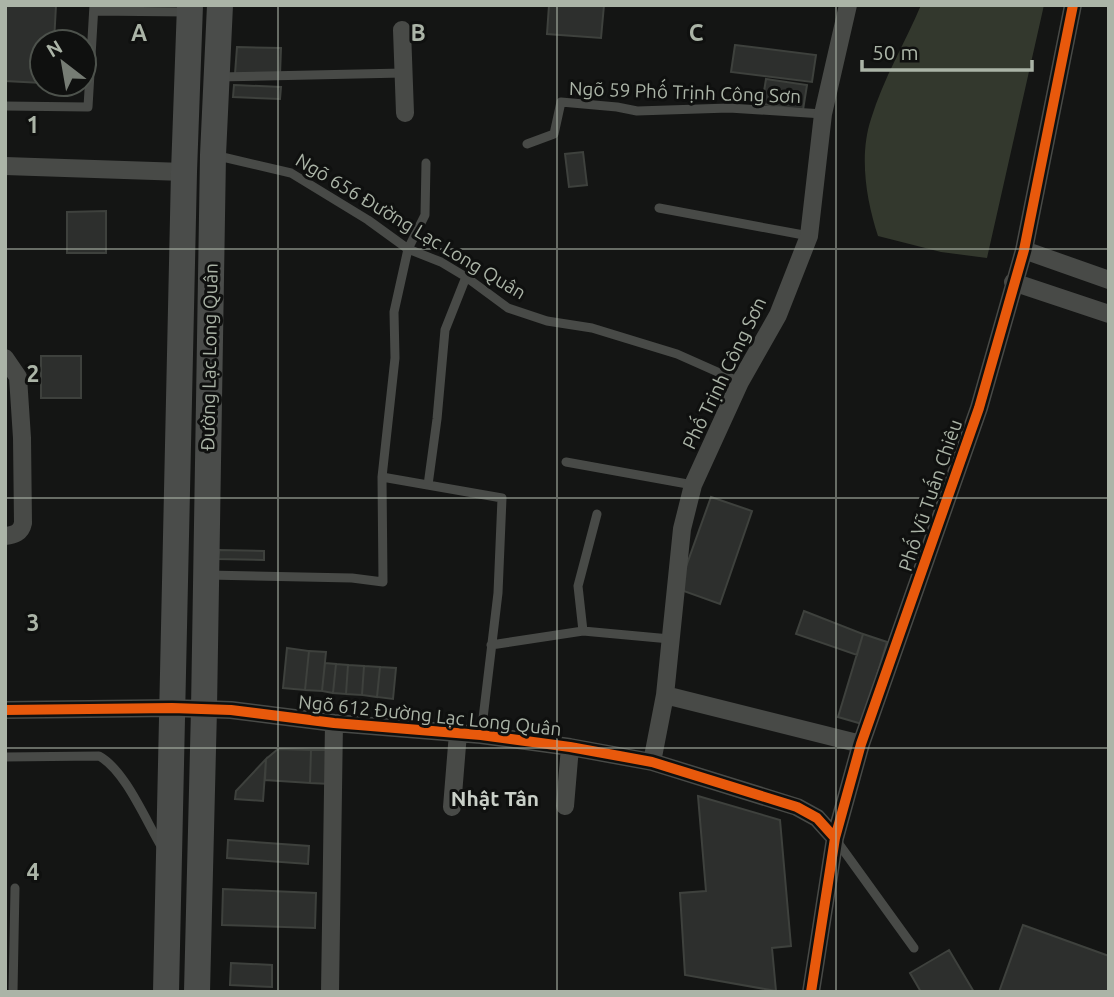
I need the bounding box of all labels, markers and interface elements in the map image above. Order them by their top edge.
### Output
text: A [131,20,147,45]
text: B [410,20,426,45]
text: C [689,20,704,45]
north arrow [28,28,98,98]
scale bar [862,28,1032,72]
text: N [42,35,66,62]
text: 50 m [872,40,919,64]
street label: Ngõ 59 Phố Trịnh Công Sơn [569,75,801,107]
text: 1 [27,112,39,137]
street label: Ngõ 656 Đường Lạc Long Quân [292,148,530,304]
street label: Đường Lạc Long Quân [196,263,222,451]
street label: Phố Trịnh Công Sơn [676,293,770,453]
text: 2 [27,361,39,386]
street label: Phố Vũ Tuấn Chiêu [892,416,966,574]
text: 3 [27,610,39,635]
street label: Ngõ 612 Đường Lạc Long Quân [297,690,563,740]
district label: Nhật Tân [451,786,539,810]
text: 4 [27,859,40,884]

